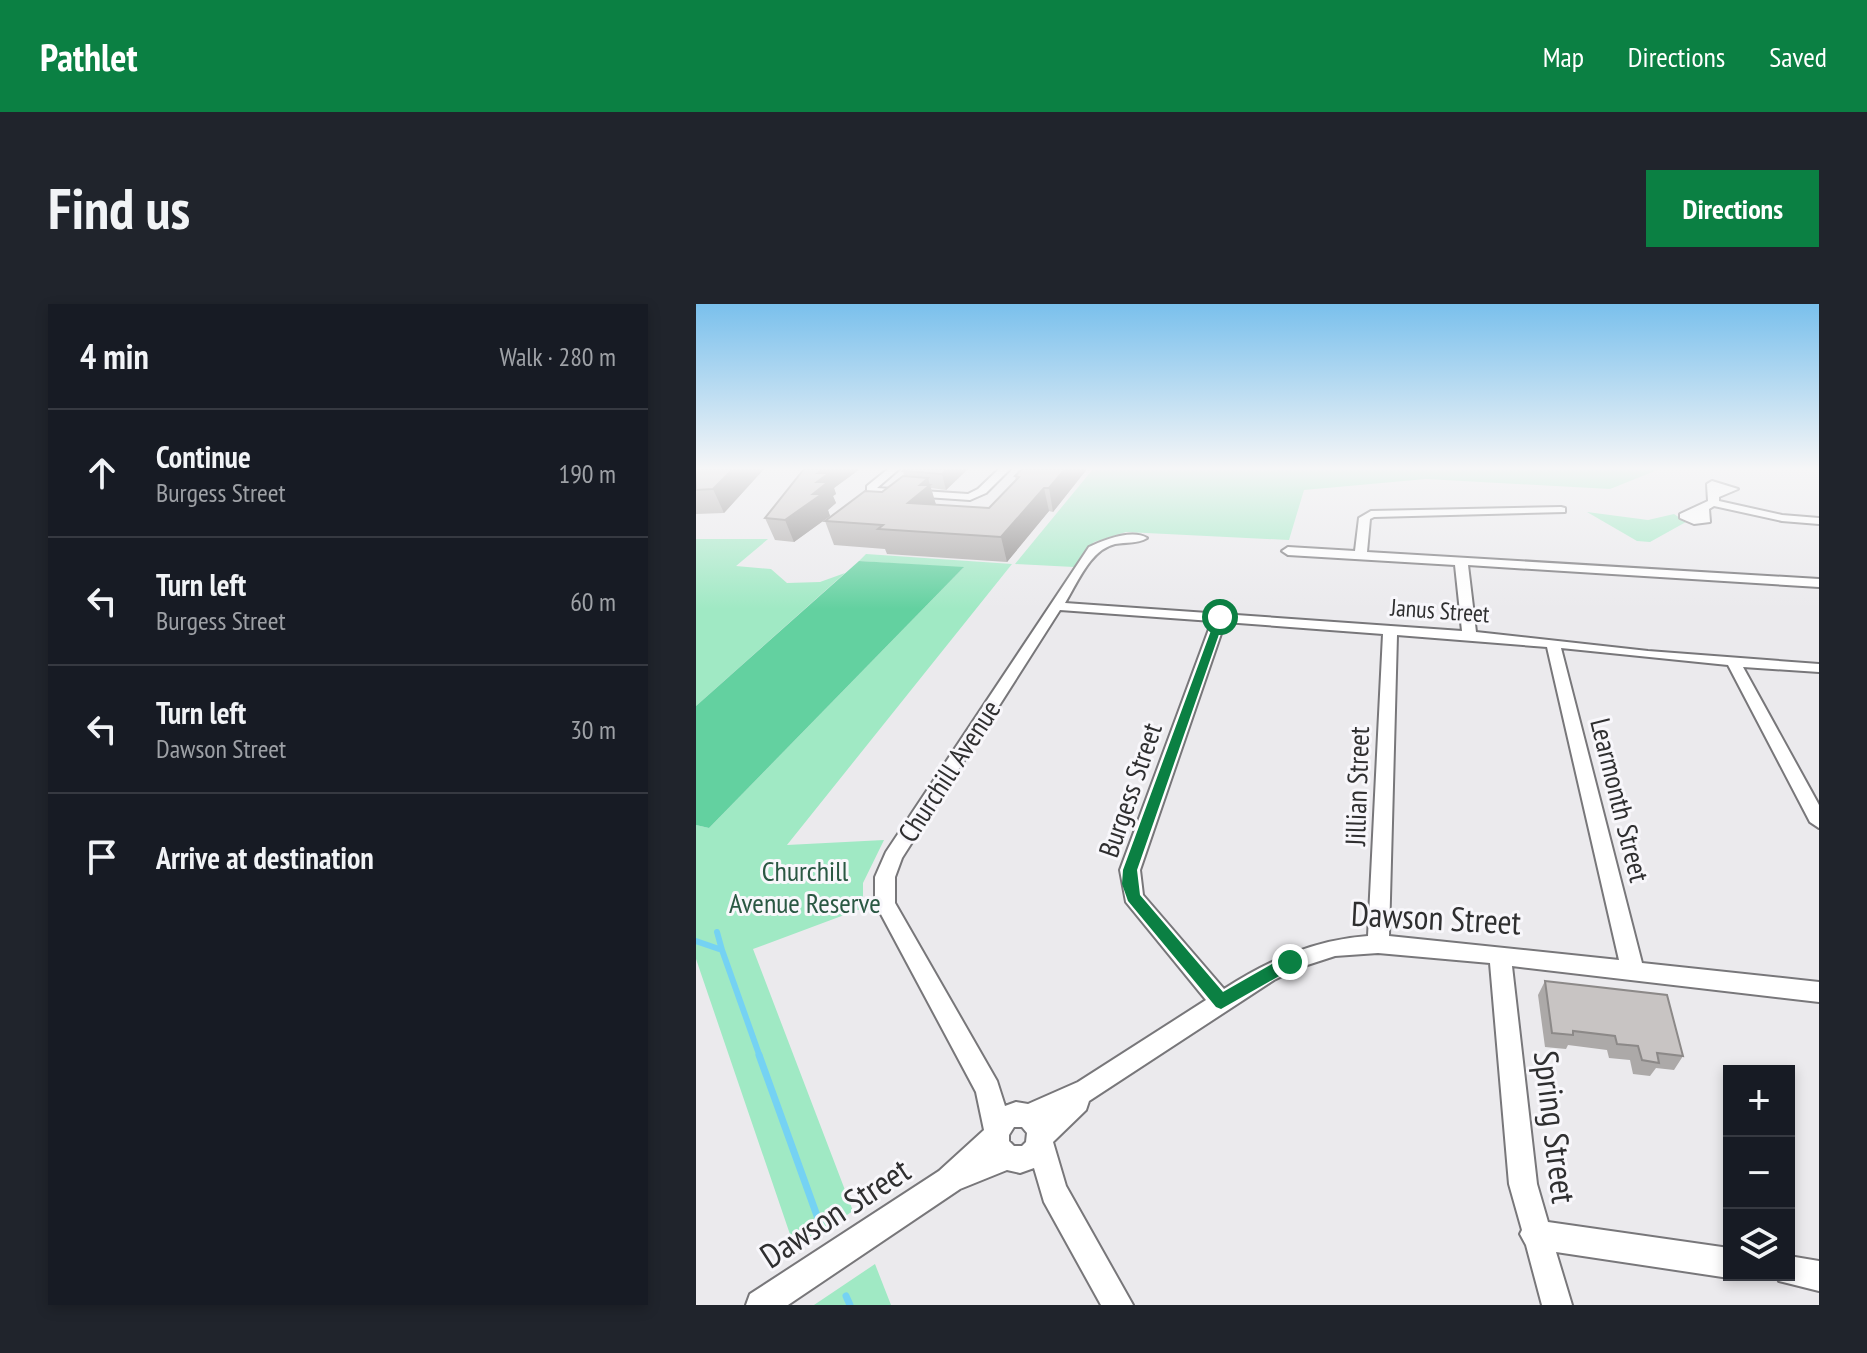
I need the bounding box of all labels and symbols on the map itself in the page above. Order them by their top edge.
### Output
street label: Janus Street [1388,592,1491,629]
route start [1202,599,1238,635]
street label: Churchill Avenue [889,693,1008,849]
street label: Learmonth Street [1582,714,1659,886]
street label: Burgess Street [1089,718,1170,862]
street label: Jillian Street [1336,725,1377,847]
park label: Churchill Avenue Reserve [729,852,881,921]
street label: Dawson Street [1350,891,1523,943]
route end [1272,944,1308,980]
street label: Spring Street [1525,1048,1587,1206]
street label: Dawson Street [751,1147,918,1277]

